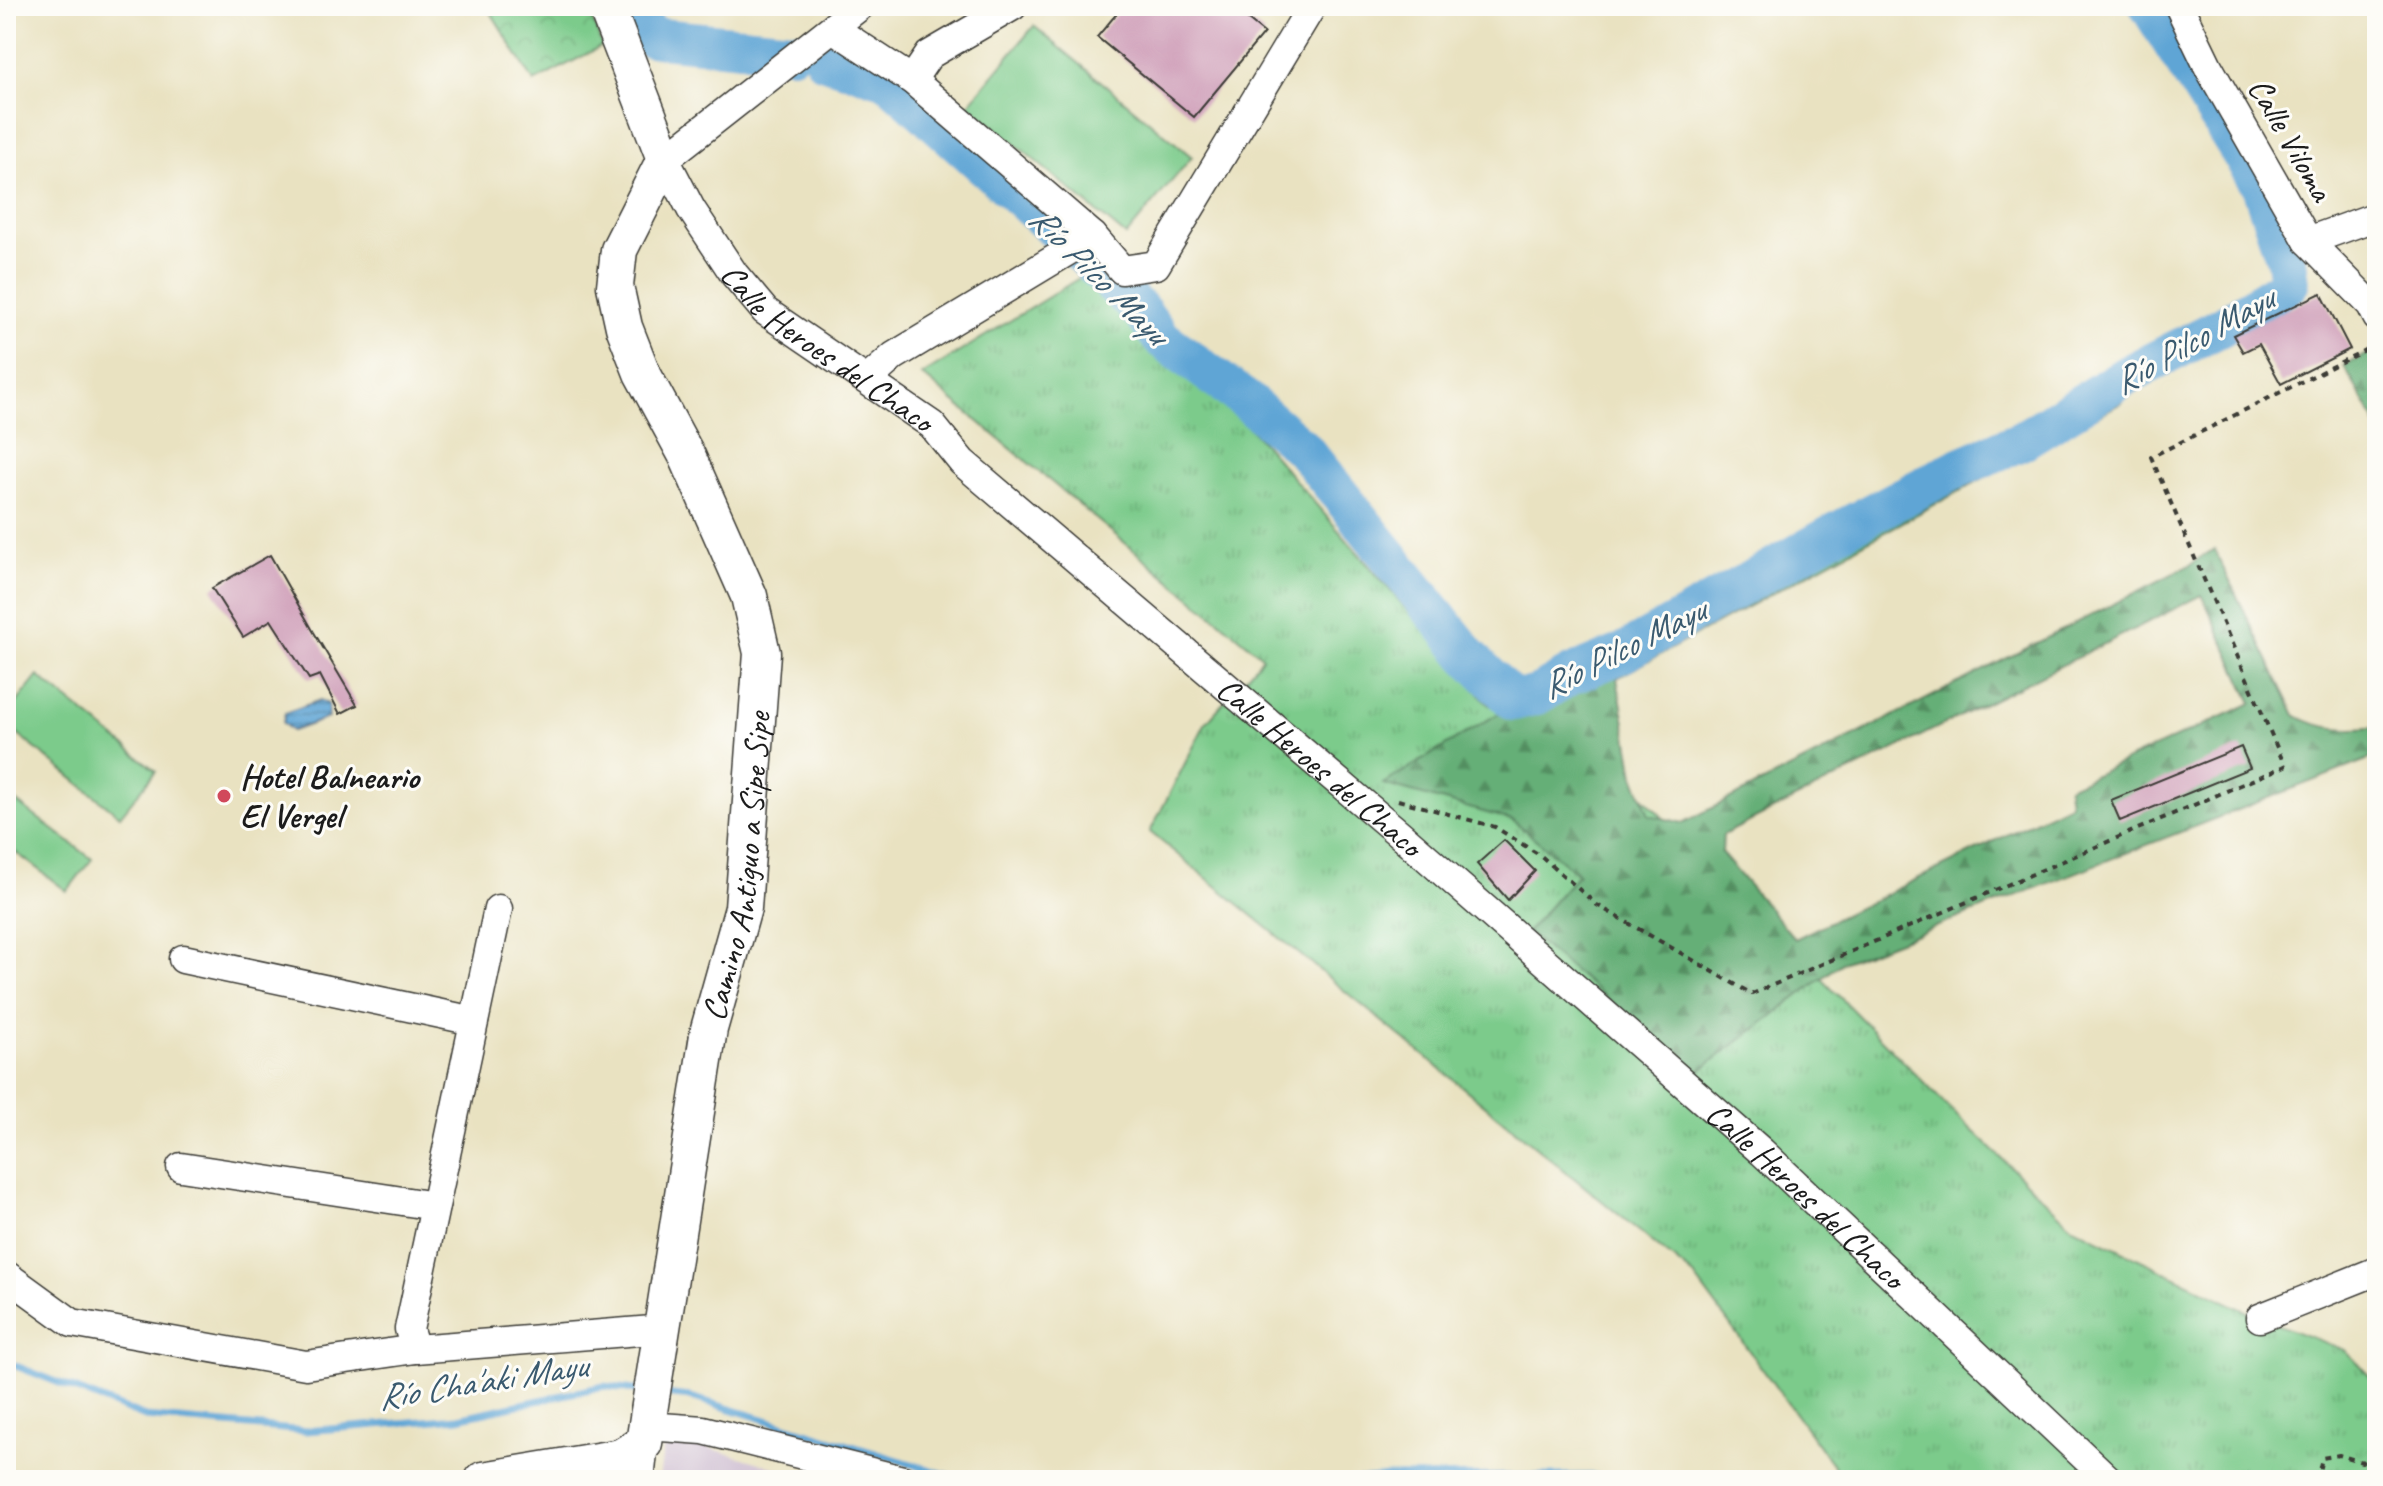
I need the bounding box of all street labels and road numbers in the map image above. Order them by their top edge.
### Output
street label: Calle Viloma [2239,70,2345,210]
street label: Calle Heroes del Chaco [712,255,945,444]
street label: Calle Heroes del Chaco [1208,667,1434,868]
street label: Camino Antiguo a Sipe Sipe [691,709,779,1025]
street label: Calle Heroes del Chaco [1698,1092,1917,1300]

